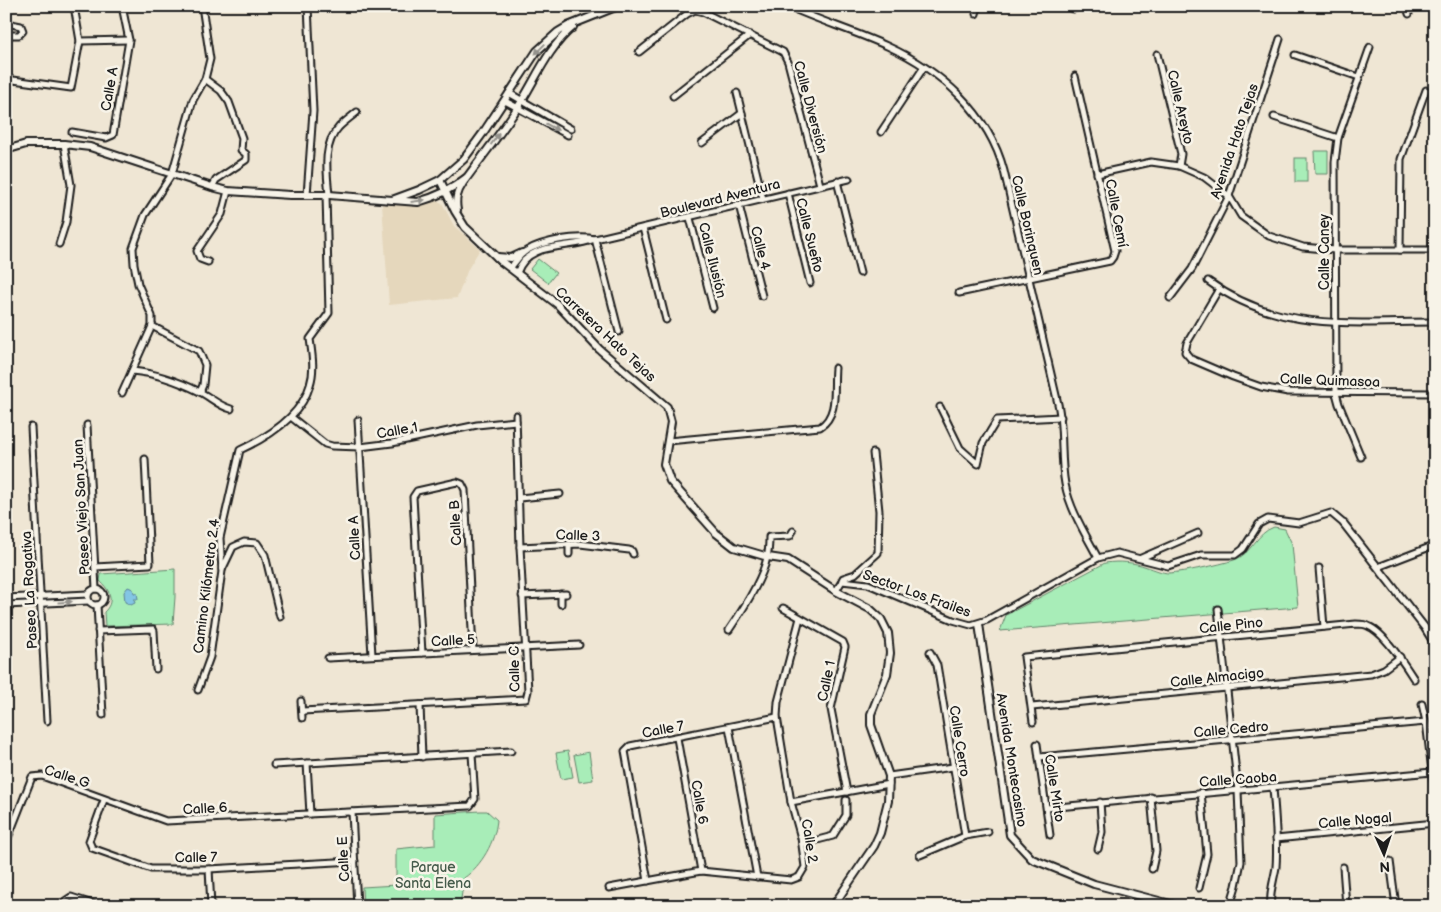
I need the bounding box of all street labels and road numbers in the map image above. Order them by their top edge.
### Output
street label: Calle Diversión [790,59,831,155]
street label: Calle A [97,65,122,113]
street label: Calle Areyto [1164,68,1197,146]
street label: Avenida Hato Tejas [1207,81,1262,201]
street label: Calle Borinquen [1008,173,1047,277]
street label: Boulevard Aventura [658,175,782,222]
street label: Calle Cemí [1102,177,1132,249]
street label: Calle Sueño [792,196,827,274]
street label: Calle Caney [1316,213,1333,290]
street label: Calle Ilusión [695,220,730,300]
street label: Calle 4 [747,224,774,272]
street label: Carretera Hato Tejas [552,283,660,385]
street label: Calle Quimasoa [1280,370,1381,391]
street label: Calle 1 [375,419,419,442]
street label: Paseo Viejo San Juan [69,439,94,575]
street label: Calle B [446,499,465,546]
street label: Calle A [345,515,364,561]
street label: Camino Kilómetro 2.4 [190,517,223,655]
street label: Calle 3 [555,526,601,545]
street label: Paseo La Rogativa [18,531,41,649]
street label: Sector Los Frailes [860,566,973,621]
street label: Calle Pino [1198,614,1264,637]
street label: Calle 5 [431,631,476,650]
street label: Calle C [506,646,523,692]
street label: Calle 1 [814,659,839,703]
street label: Calle Almacigo [1169,664,1265,691]
street label: Avenida Montecasino [993,692,1031,828]
street label: Calle Cerro [945,704,974,778]
street label: Calle 7 [641,717,686,742]
street label: Calle Cedro [1193,718,1269,741]
street label: Calle Mirto [1041,753,1068,823]
street label: Calle G [42,761,92,792]
street label: Calle Caoba [1199,768,1277,791]
street label: Calle 6 [687,779,712,826]
street label: Calle 6 [182,799,228,818]
street label: Calle Nogal [1318,809,1393,832]
street label: Calle 2 [798,818,821,865]
street label: Calle E [334,836,353,882]
street label: Calle 7 [175,849,218,866]

